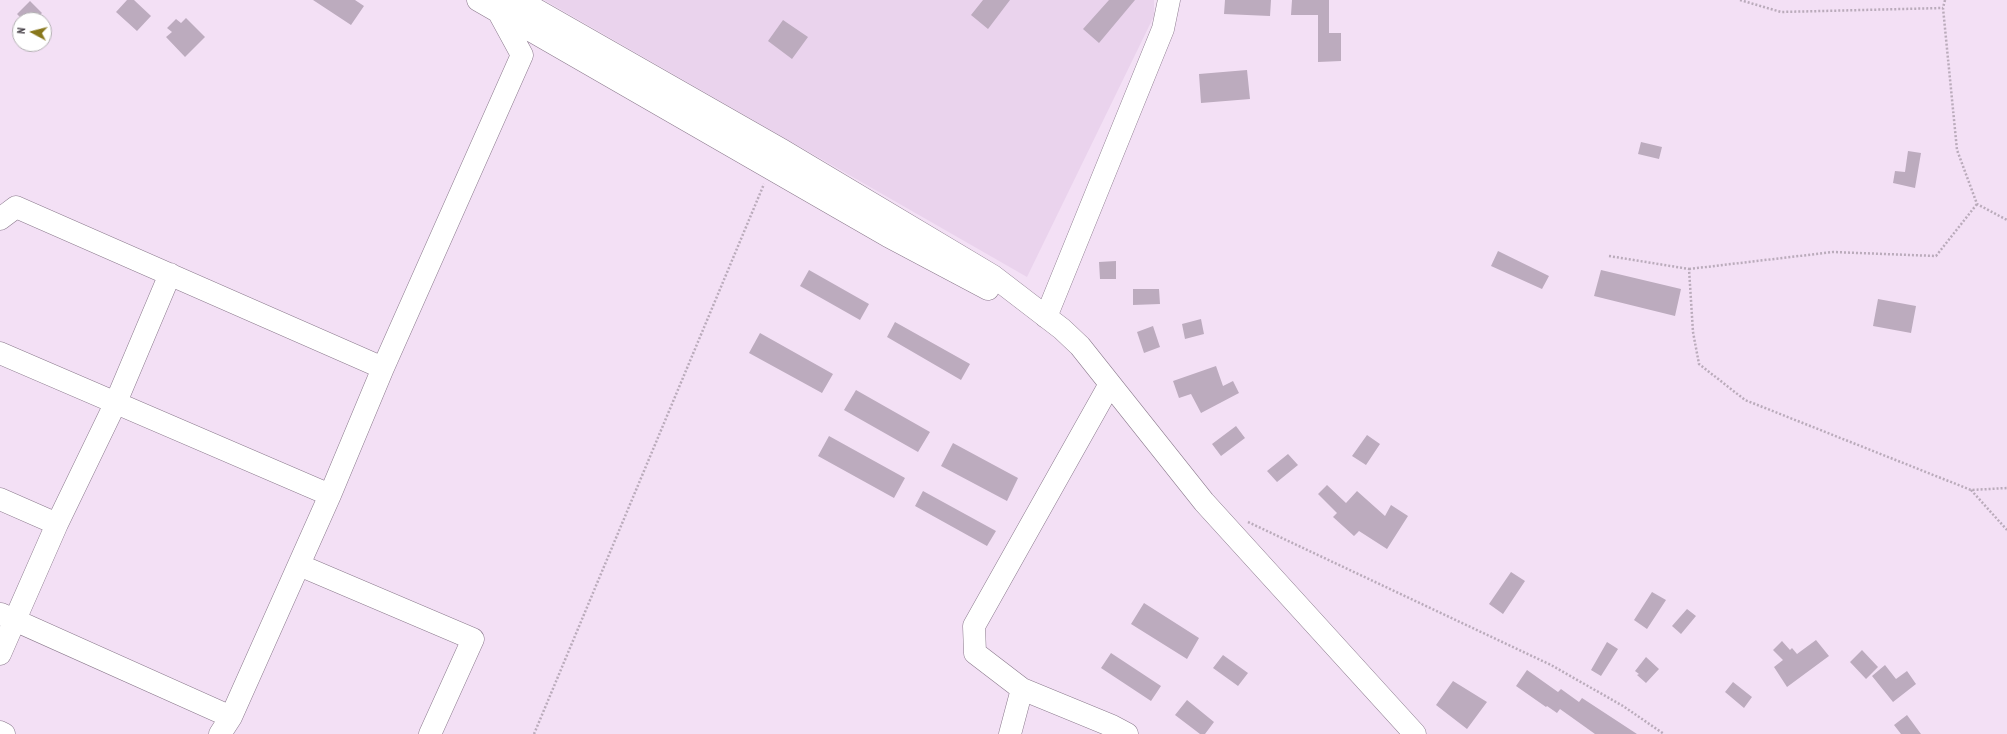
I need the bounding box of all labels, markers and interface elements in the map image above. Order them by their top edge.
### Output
north arrow [12,12,52,52]
text: N [14,27,28,34]

